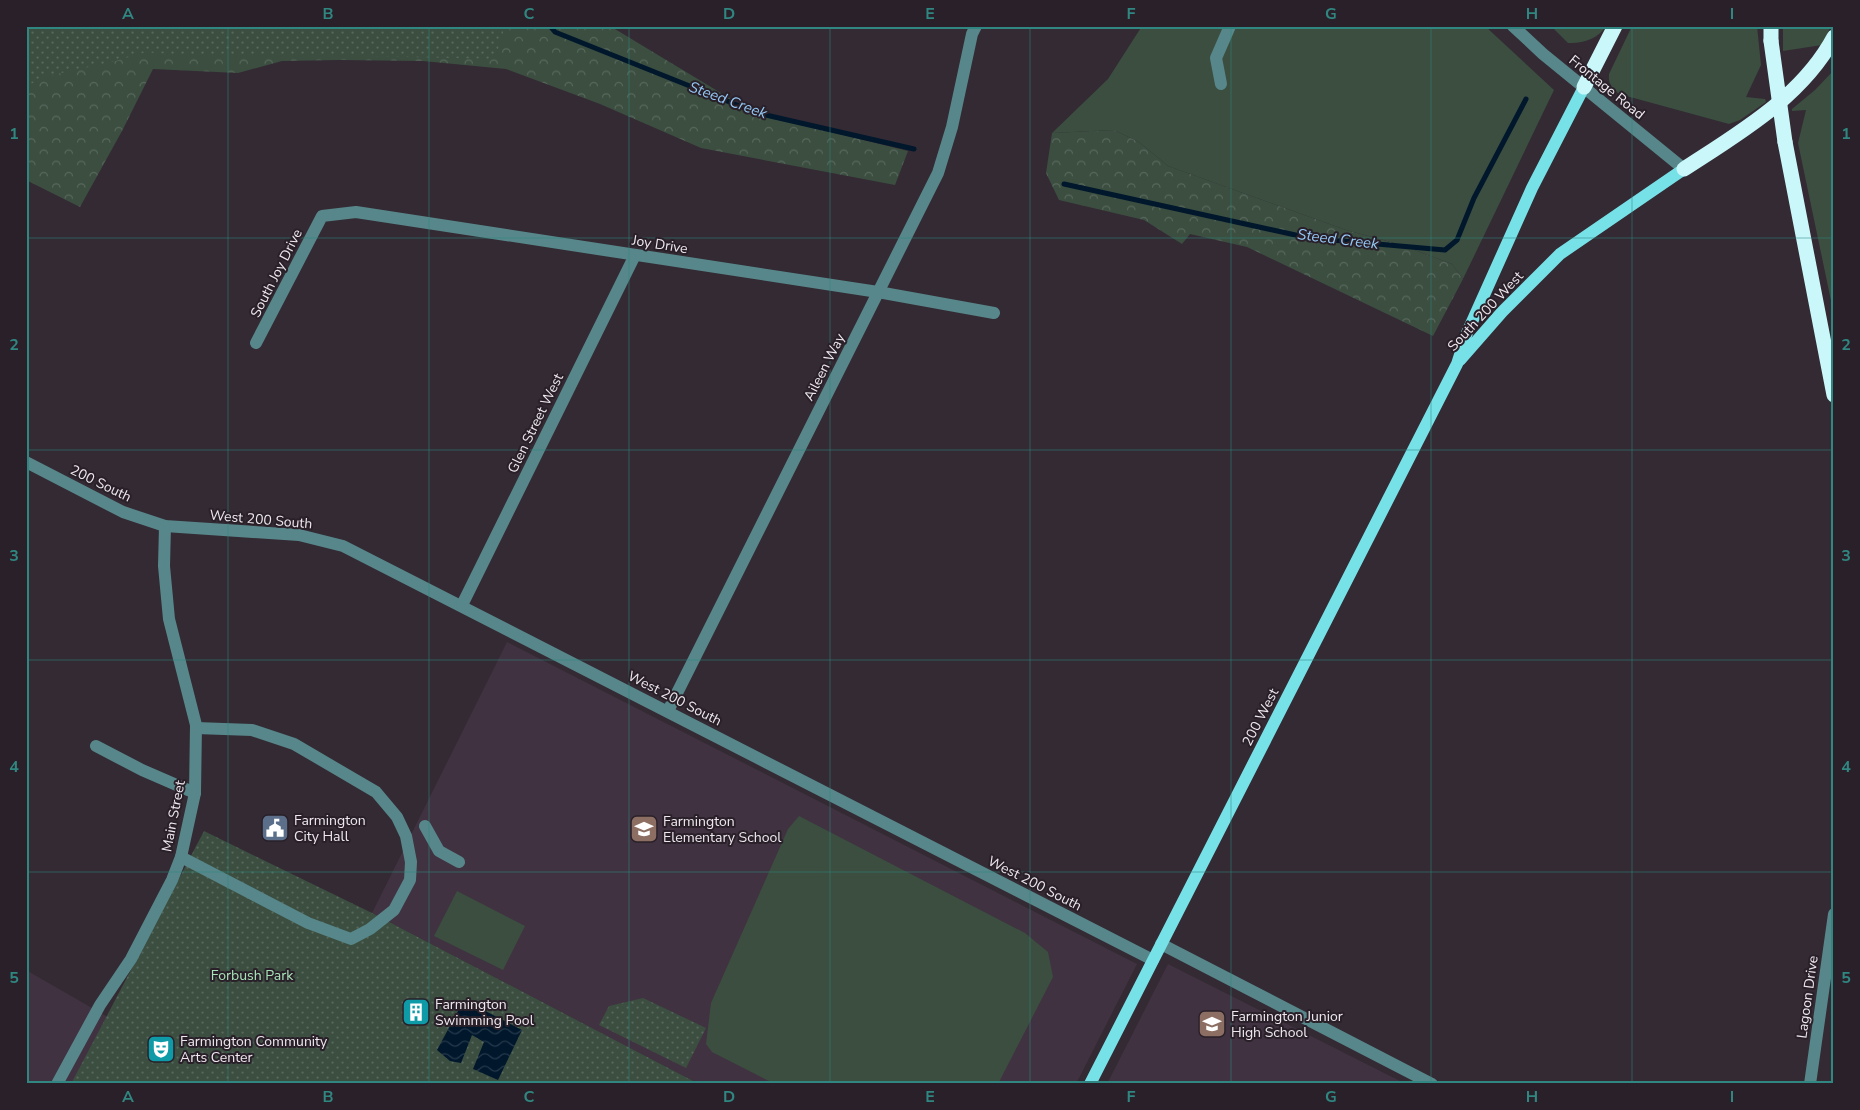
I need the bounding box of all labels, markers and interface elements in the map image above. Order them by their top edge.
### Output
text: A [122,3,134,25]
text: B [322,3,334,25]
text: C [524,3,535,25]
text: D [723,3,735,25]
text: E [925,3,935,25]
text: F [1127,3,1136,25]
text: G [1325,3,1337,25]
text: H [1526,3,1538,25]
text: I [1730,3,1734,25]
street label: Frontage Road [1565,51,1649,124]
water label: Steed Creek [686,77,770,124]
text: 1 [9,123,19,145]
text: 1 [1841,123,1851,145]
water label: Steed Creek [1296,224,1380,254]
street label: South Joy Drive [246,226,307,321]
street label: Joy Drive [630,231,689,258]
street label: South 200 West [1443,267,1528,356]
street label: Aileen Way [799,330,850,404]
text: 2 [9,334,19,356]
text: 2 [1841,334,1851,356]
street label: Glen Street West [503,370,568,476]
street label: 200 South [67,460,135,506]
street label: West 200 South [209,506,313,533]
text: 3 [9,545,19,567]
text: 3 [1841,545,1851,567]
street label: West 200 South [625,667,725,730]
street label: 200 West [1238,685,1283,749]
text: 4 [9,756,19,778]
text: 4 [1841,756,1851,778]
street label: Main Street [157,779,190,853]
place label: Farmington City Hall [294,811,366,846]
place label: Farmington Elementary School [663,812,782,847]
public building icon: Farmington City Hall [260,813,290,843]
school or university icon: Farmington Elementary School [629,814,659,844]
street label: West 200 South [985,852,1085,915]
street label: Lagoon Drive [1792,954,1823,1040]
park label: Forbush Park [211,966,294,985]
text: 5 [9,967,19,989]
text: 5 [1841,967,1851,989]
place label: Farmington Swimming Pool [435,995,535,1030]
building icon: Farmington Swimming Pool [401,997,431,1027]
place label: Farmington Junior High School [1231,1007,1343,1042]
school or university icon: Farmington Junior High School [1197,1009,1227,1039]
place label: Farmington Community Arts Center [180,1032,328,1067]
theatre icon: Farmington Community Arts Center [146,1034,176,1064]
text: A [122,1086,134,1108]
text: B [322,1086,334,1108]
text: C [524,1086,535,1108]
text: D [723,1086,735,1108]
text: E [925,1086,935,1108]
text: F [1127,1086,1136,1108]
text: G [1325,1086,1337,1108]
text: H [1526,1086,1538,1108]
text: I [1730,1086,1734,1108]

